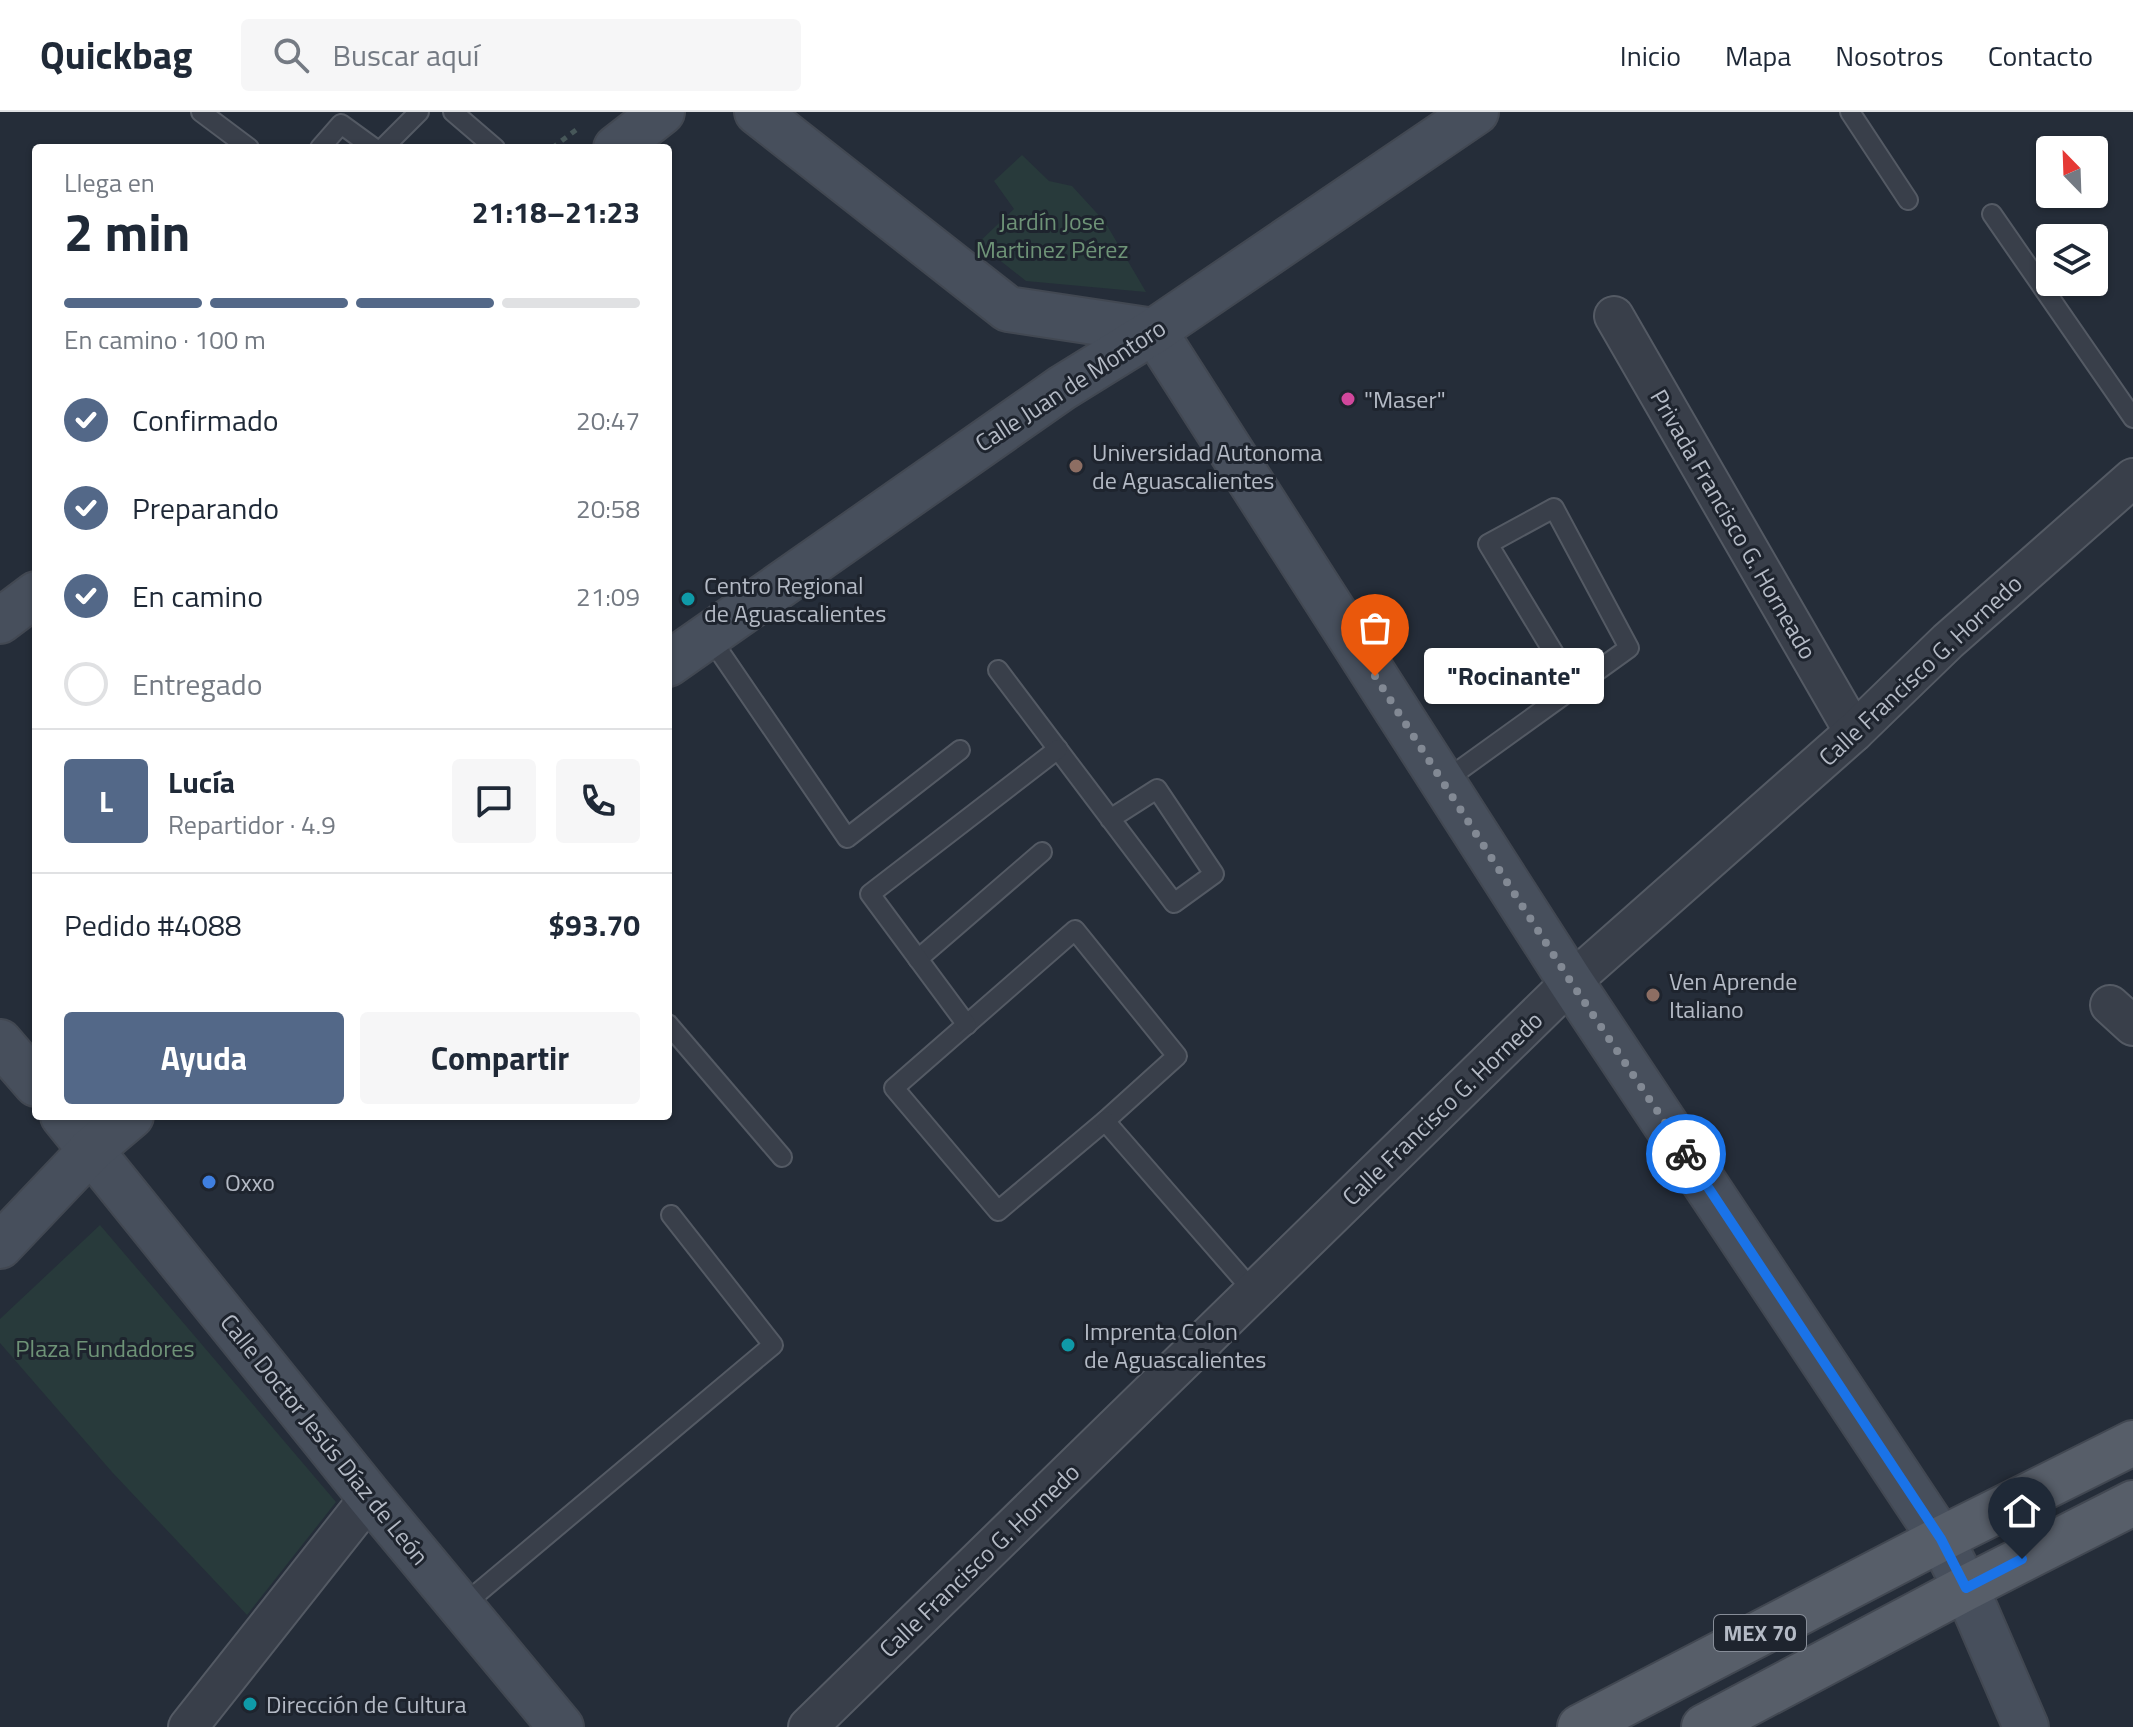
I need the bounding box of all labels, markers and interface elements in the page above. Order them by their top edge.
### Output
search box [241,19,801,91]
text: Quickbag [40,26,193,84]
text: Buscar aquí [333,32,479,78]
icon: search [269,33,313,77]
text: Inicio [1620,34,1681,77]
text: Mapa [1725,34,1791,77]
text: Nosotros [1835,34,1944,77]
text: Contacto [1988,34,2093,77]
north arrow [2036,136,2108,208]
map controls [2036,136,2108,296]
text: Llega en [64,163,155,202]
text: 21:18–21:23 [472,189,640,235]
text: 2 min [64,192,190,271]
park label: Jardín Jose Martinez Pérez [976,203,1128,267]
button: layers [2036,224,2108,296]
street label: Calle Juan de Montoro [968,310,1172,460]
text: En camino · 100 m [64,320,266,359]
place label: "Maser" [1364,381,1446,417]
street label: Privada Francisco G. Horneado [1642,382,1826,666]
marker: "Maser" [1339,390,1357,408]
text: Confirmado [132,397,279,443]
icon: check [64,398,108,442]
text: 20:47 [576,401,640,440]
place label: Universidad Autonoma de Aguascalientes [1092,434,1322,498]
marker: Universidad Autonoma de Aguascalientes [1067,457,1085,475]
text: Preparando [132,485,279,531]
icon: check [64,486,108,530]
text: 20:58 [576,489,640,528]
street label: Calle Francisco G. Hornedo [1810,566,2030,774]
place label: Centro Regional de Aguascalientes [704,567,886,631]
text: En camino [132,573,263,619]
icon: check [64,574,108,618]
text: 21:09 [576,577,640,616]
marker: Centro Regional de Aguascalientes [679,590,697,608]
pin [1341,594,1409,676]
icon: bag [1353,606,1397,650]
callout: "Rocinante" [1423,648,1603,704]
text: "Rocinante" [1447,656,1581,695]
text: Entregado [132,661,263,707]
text: Lucía [168,759,235,805]
button: chat [452,759,536,843]
button: phone [556,759,640,843]
text: L [99,778,113,824]
text: Repartidor · 4.9 [168,805,336,844]
text: Pedido #4088 [64,902,242,948]
text: $93.70 [548,902,640,948]
place label: Ven Aprende Italiano [1669,963,1797,1027]
marker: Ven Aprende Italiano [1644,986,1662,1004]
street label: Calle Francisco G. Hornedo [1334,1002,1550,1214]
button: Ayuda [64,1012,344,1104]
button: Compartir [360,1012,640,1104]
courier [1646,1114,1726,1194]
icon: bike [1664,1132,1708,1176]
place label: Oxxo [225,1164,275,1200]
marker: Oxxo [200,1173,218,1191]
street label: Calle Doctor Jesús Díaz de León [212,1306,438,1572]
place label: Imprenta Colon de Aguascalientes [1084,1313,1266,1377]
park label: Plaza Fundadores [15,1330,195,1366]
marker: Imprenta Colon de Aguascalientes [1059,1336,1077,1354]
street label: Calle Francisco G. Hornedo [871,1454,1087,1666]
pin [1988,1477,2056,1559]
icon: home [2000,1489,2044,1533]
road number: MEX 70 [1714,1615,1806,1651]
place label: Dirección de Cultura [266,1686,466,1722]
marker: Dirección de Cultura [241,1695,259,1713]

